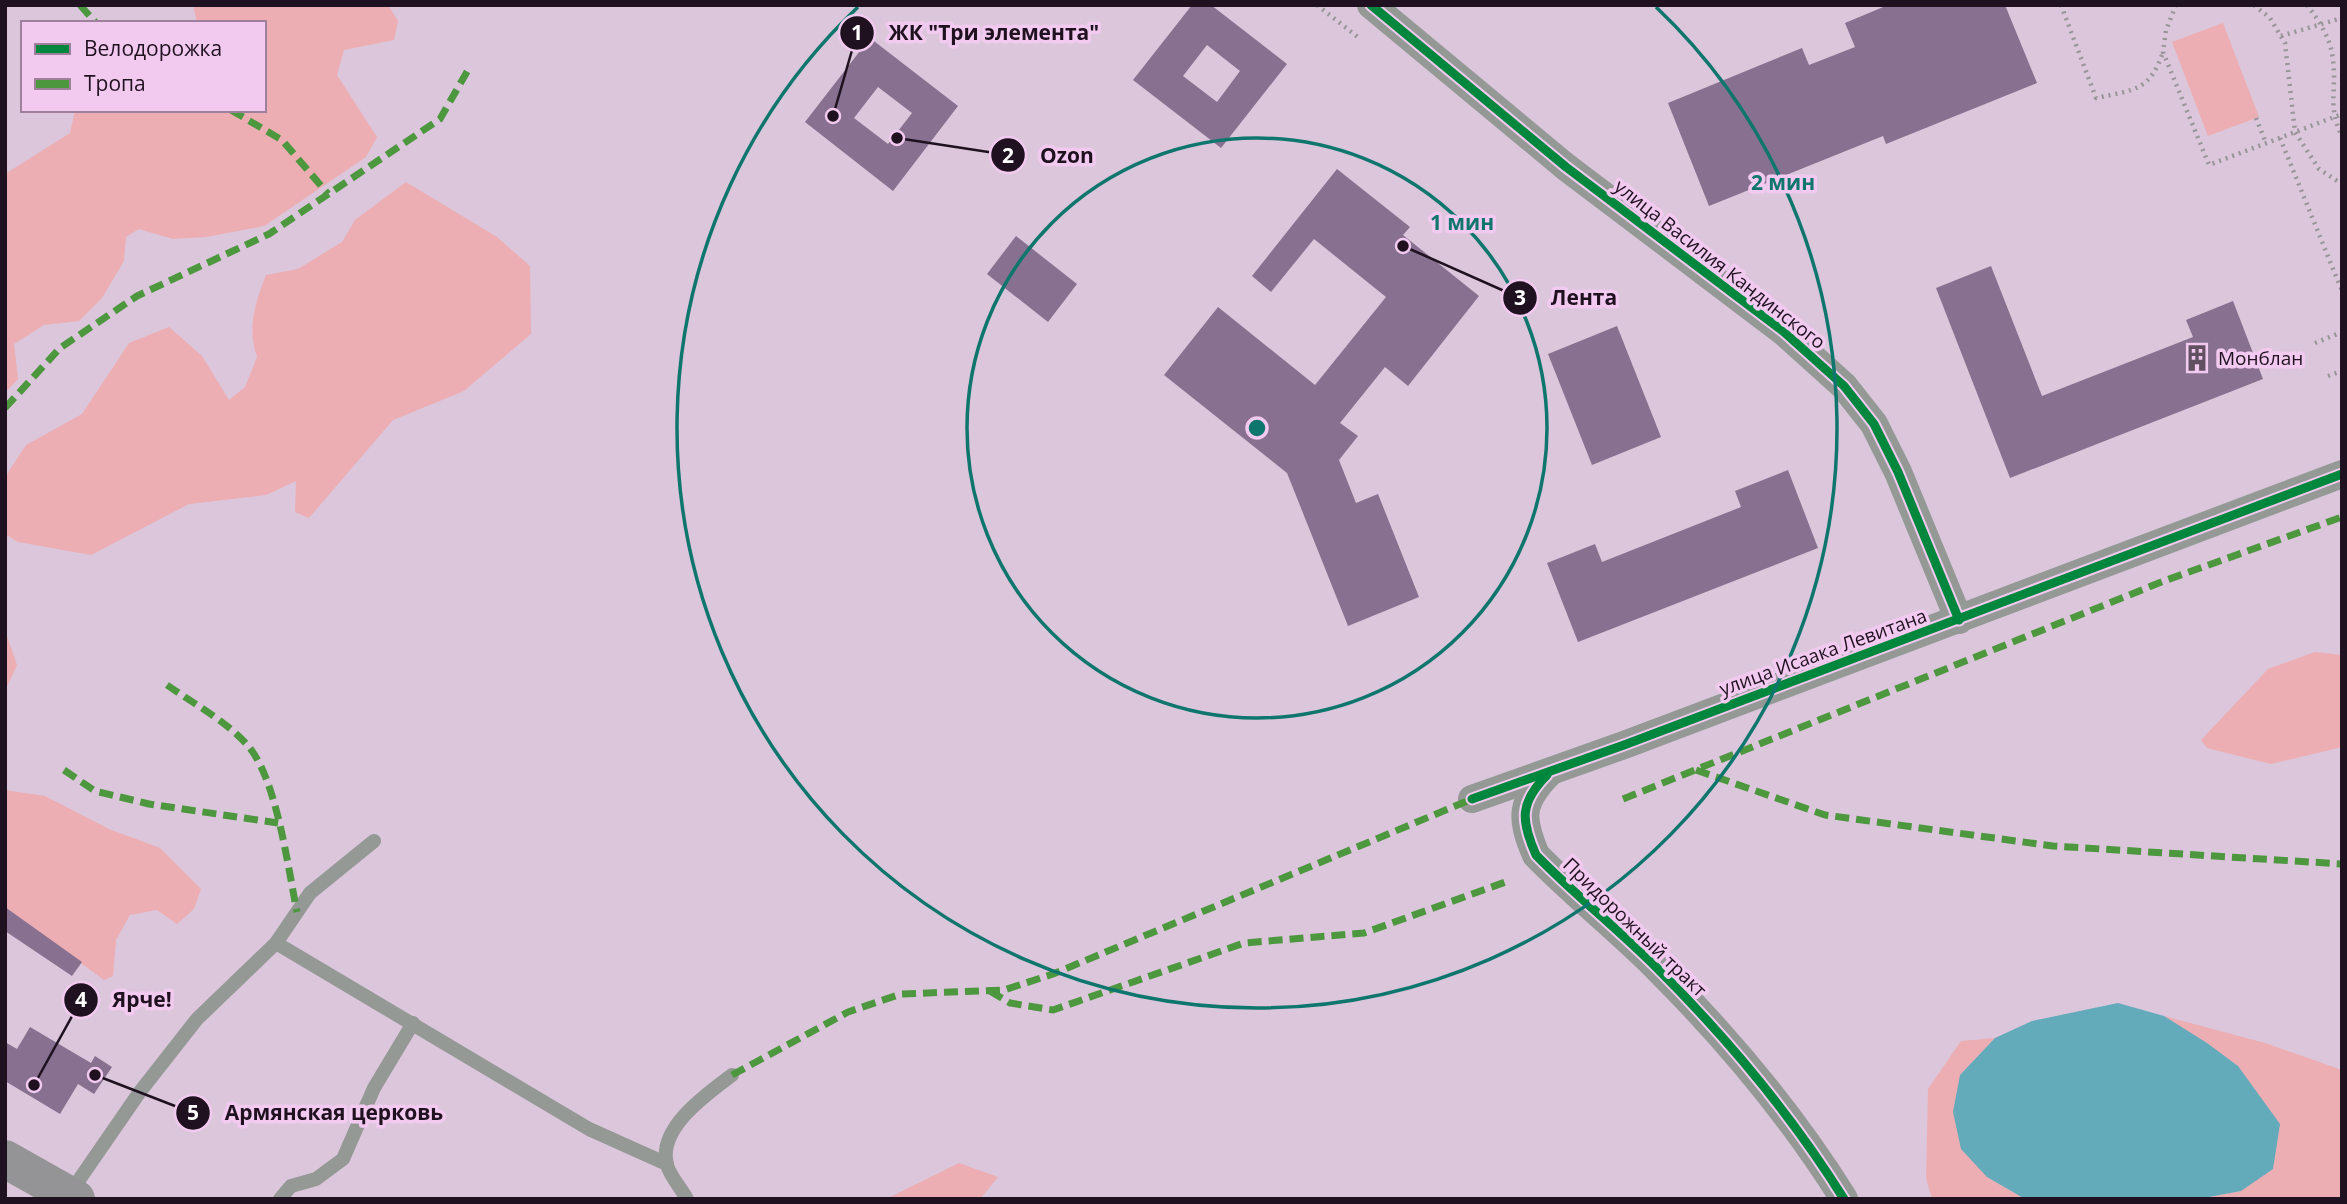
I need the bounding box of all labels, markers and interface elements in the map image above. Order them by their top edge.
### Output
callout: ЖК "Три элемента" [840,12,1113,54]
text: 1 [851,18,863,46]
text: ЖК "Три элемента" [889,18,1099,46]
legend [21,21,266,112]
text: Велодорожка [84,34,222,62]
text: Тропа [84,69,146,97]
callout: Ozon [991,134,1107,176]
text: 2 [1002,141,1014,169]
text: Ozon [1040,141,1094,169]
text: 2 мин [1751,168,1815,196]
street label: улица Василия Кандинского [1609,173,1831,355]
text: 1 мин [1430,208,1494,236]
callout: Лента [1502,277,1632,319]
text: 3 [1514,283,1526,311]
text: Лента [1551,283,1617,311]
building icon: Монблан [2182,343,2212,373]
place label: Монблан [2218,345,2303,371]
centre of rings [1245,416,1269,440]
street label: улица Исаака Левитана [1716,602,1930,702]
street label: Придорожный тракт [1557,852,1713,1003]
callout: Ярче! [63,979,186,1021]
text: 4 [75,985,87,1013]
text: Ярче! [111,985,172,1013]
callout: Армянская церковь [176,1092,457,1134]
text: 5 [187,1098,199,1126]
text: Армянская церковь [225,1098,443,1126]

